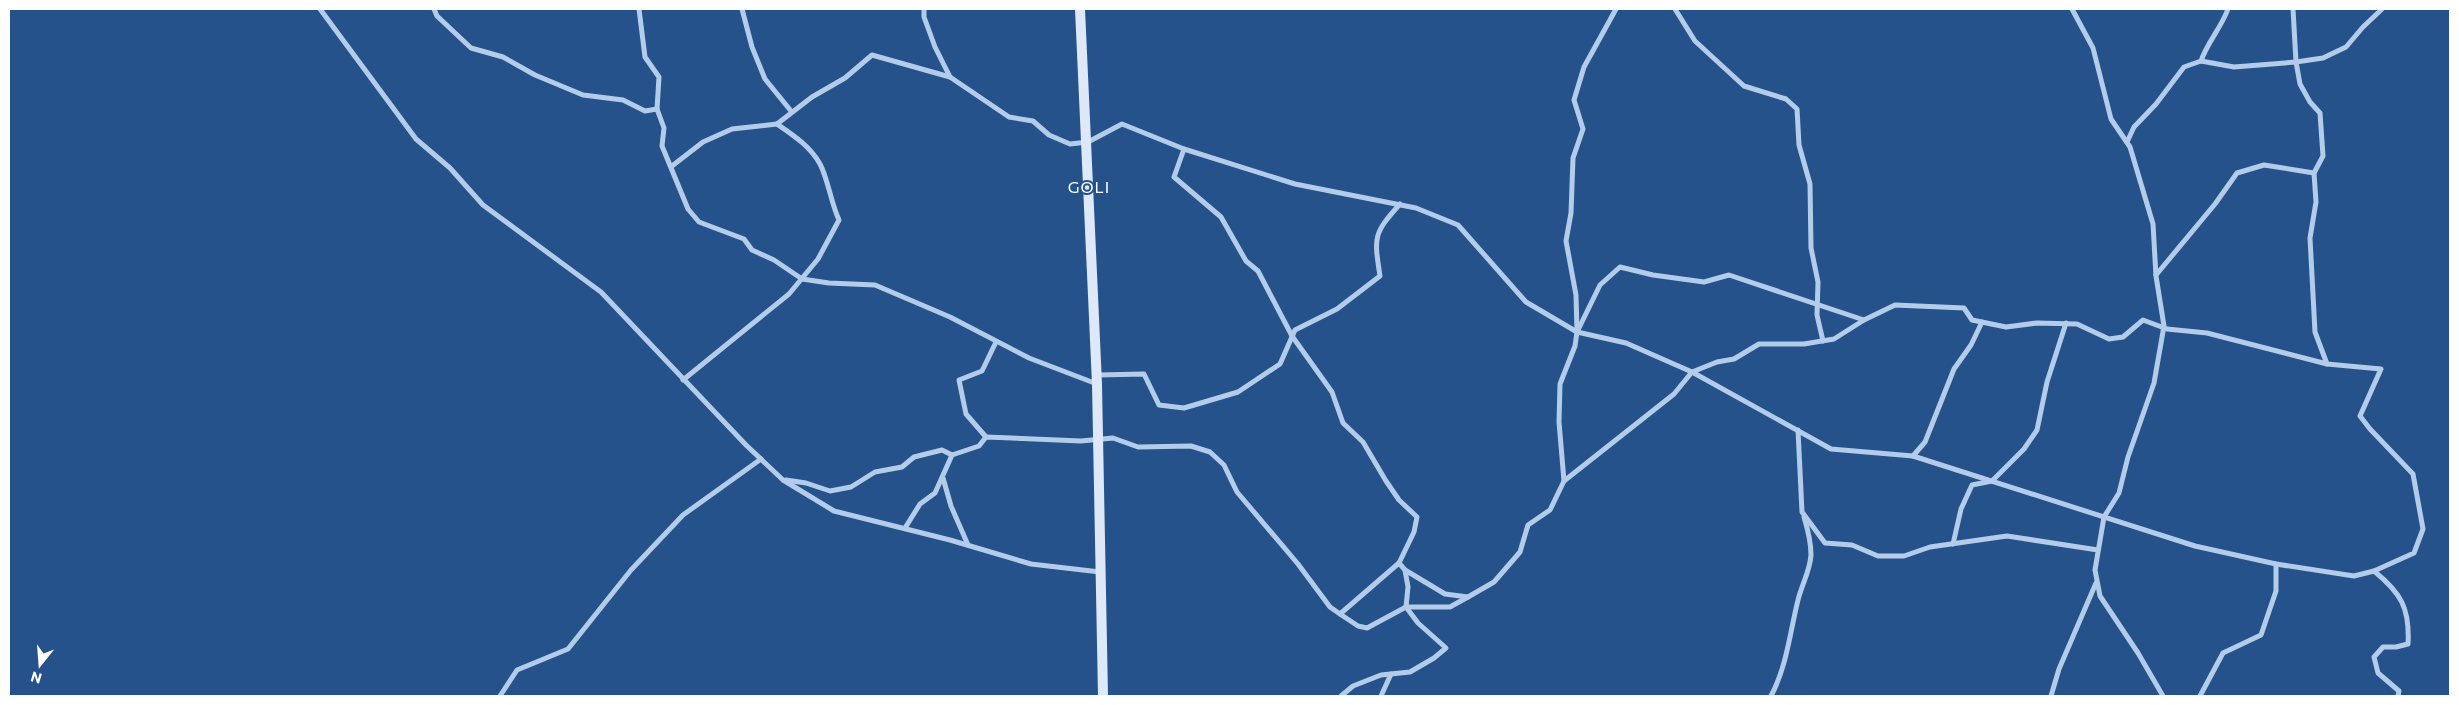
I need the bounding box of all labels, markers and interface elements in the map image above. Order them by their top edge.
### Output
district label: GOLI [1068,177,1110,196]
north arrow [15,640,65,690]
text: N [29,668,44,688]

